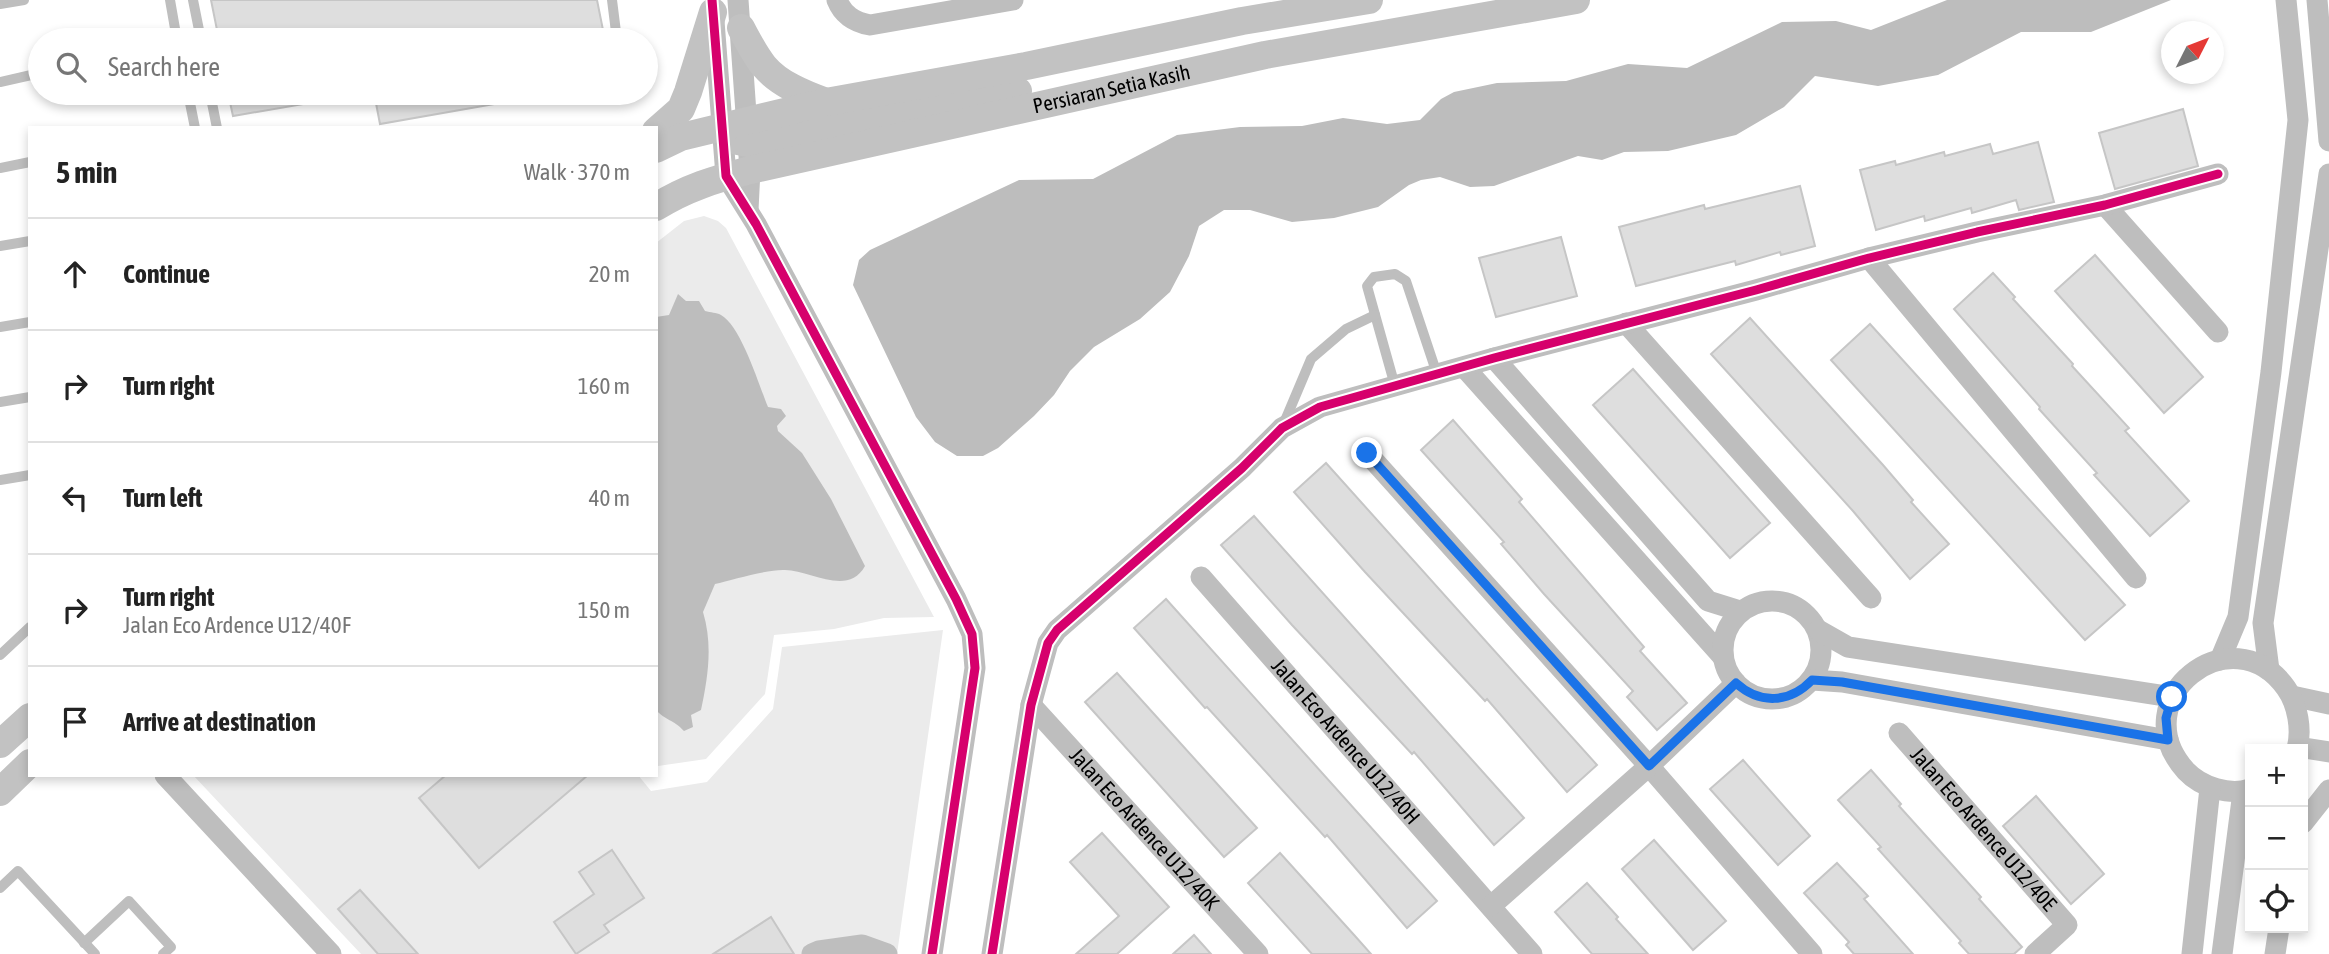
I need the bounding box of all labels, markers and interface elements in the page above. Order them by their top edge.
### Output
north arrow [2161,21,2224,84]
search box [28,28,658,105]
icon: search [52,48,90,86]
text: Search here [108,52,220,82]
street label: Persiaran Setia Kasih [1030,59,1192,117]
text: 5 min [56,155,117,189]
text: Walk · 370 m [524,159,630,185]
icon: ahead [56,255,94,293]
text: Continue [123,259,210,289]
text: 20 m [589,261,630,287]
icon: right [56,367,94,405]
text: Turn right [123,371,214,401]
text: 160 m [578,373,630,399]
route end [1351,437,1382,468]
icon: left [56,479,94,517]
text: Turn left [123,483,203,513]
text: 40 m [589,485,630,511]
text: Turn right [123,582,214,612]
icon: right [56,591,94,629]
text: 150 m [578,597,630,623]
text: Jalan Eco Ardence U12/40F [123,612,351,638]
street label: Jalan Eco Ardence U12/40H [1267,653,1425,829]
route start [2156,681,2187,712]
icon: arrive [56,703,94,741]
text: Arrive at destination [123,707,316,737]
street label: Jalan Eco Ardence U12/40E [1906,742,2062,915]
street label: Jalan Eco Ardence U12/40K [1065,743,1225,915]
map controls [2245,744,2308,933]
button: + [2245,744,2308,807]
button: − [2245,807,2308,870]
button: locate [2245,870,2308,933]

